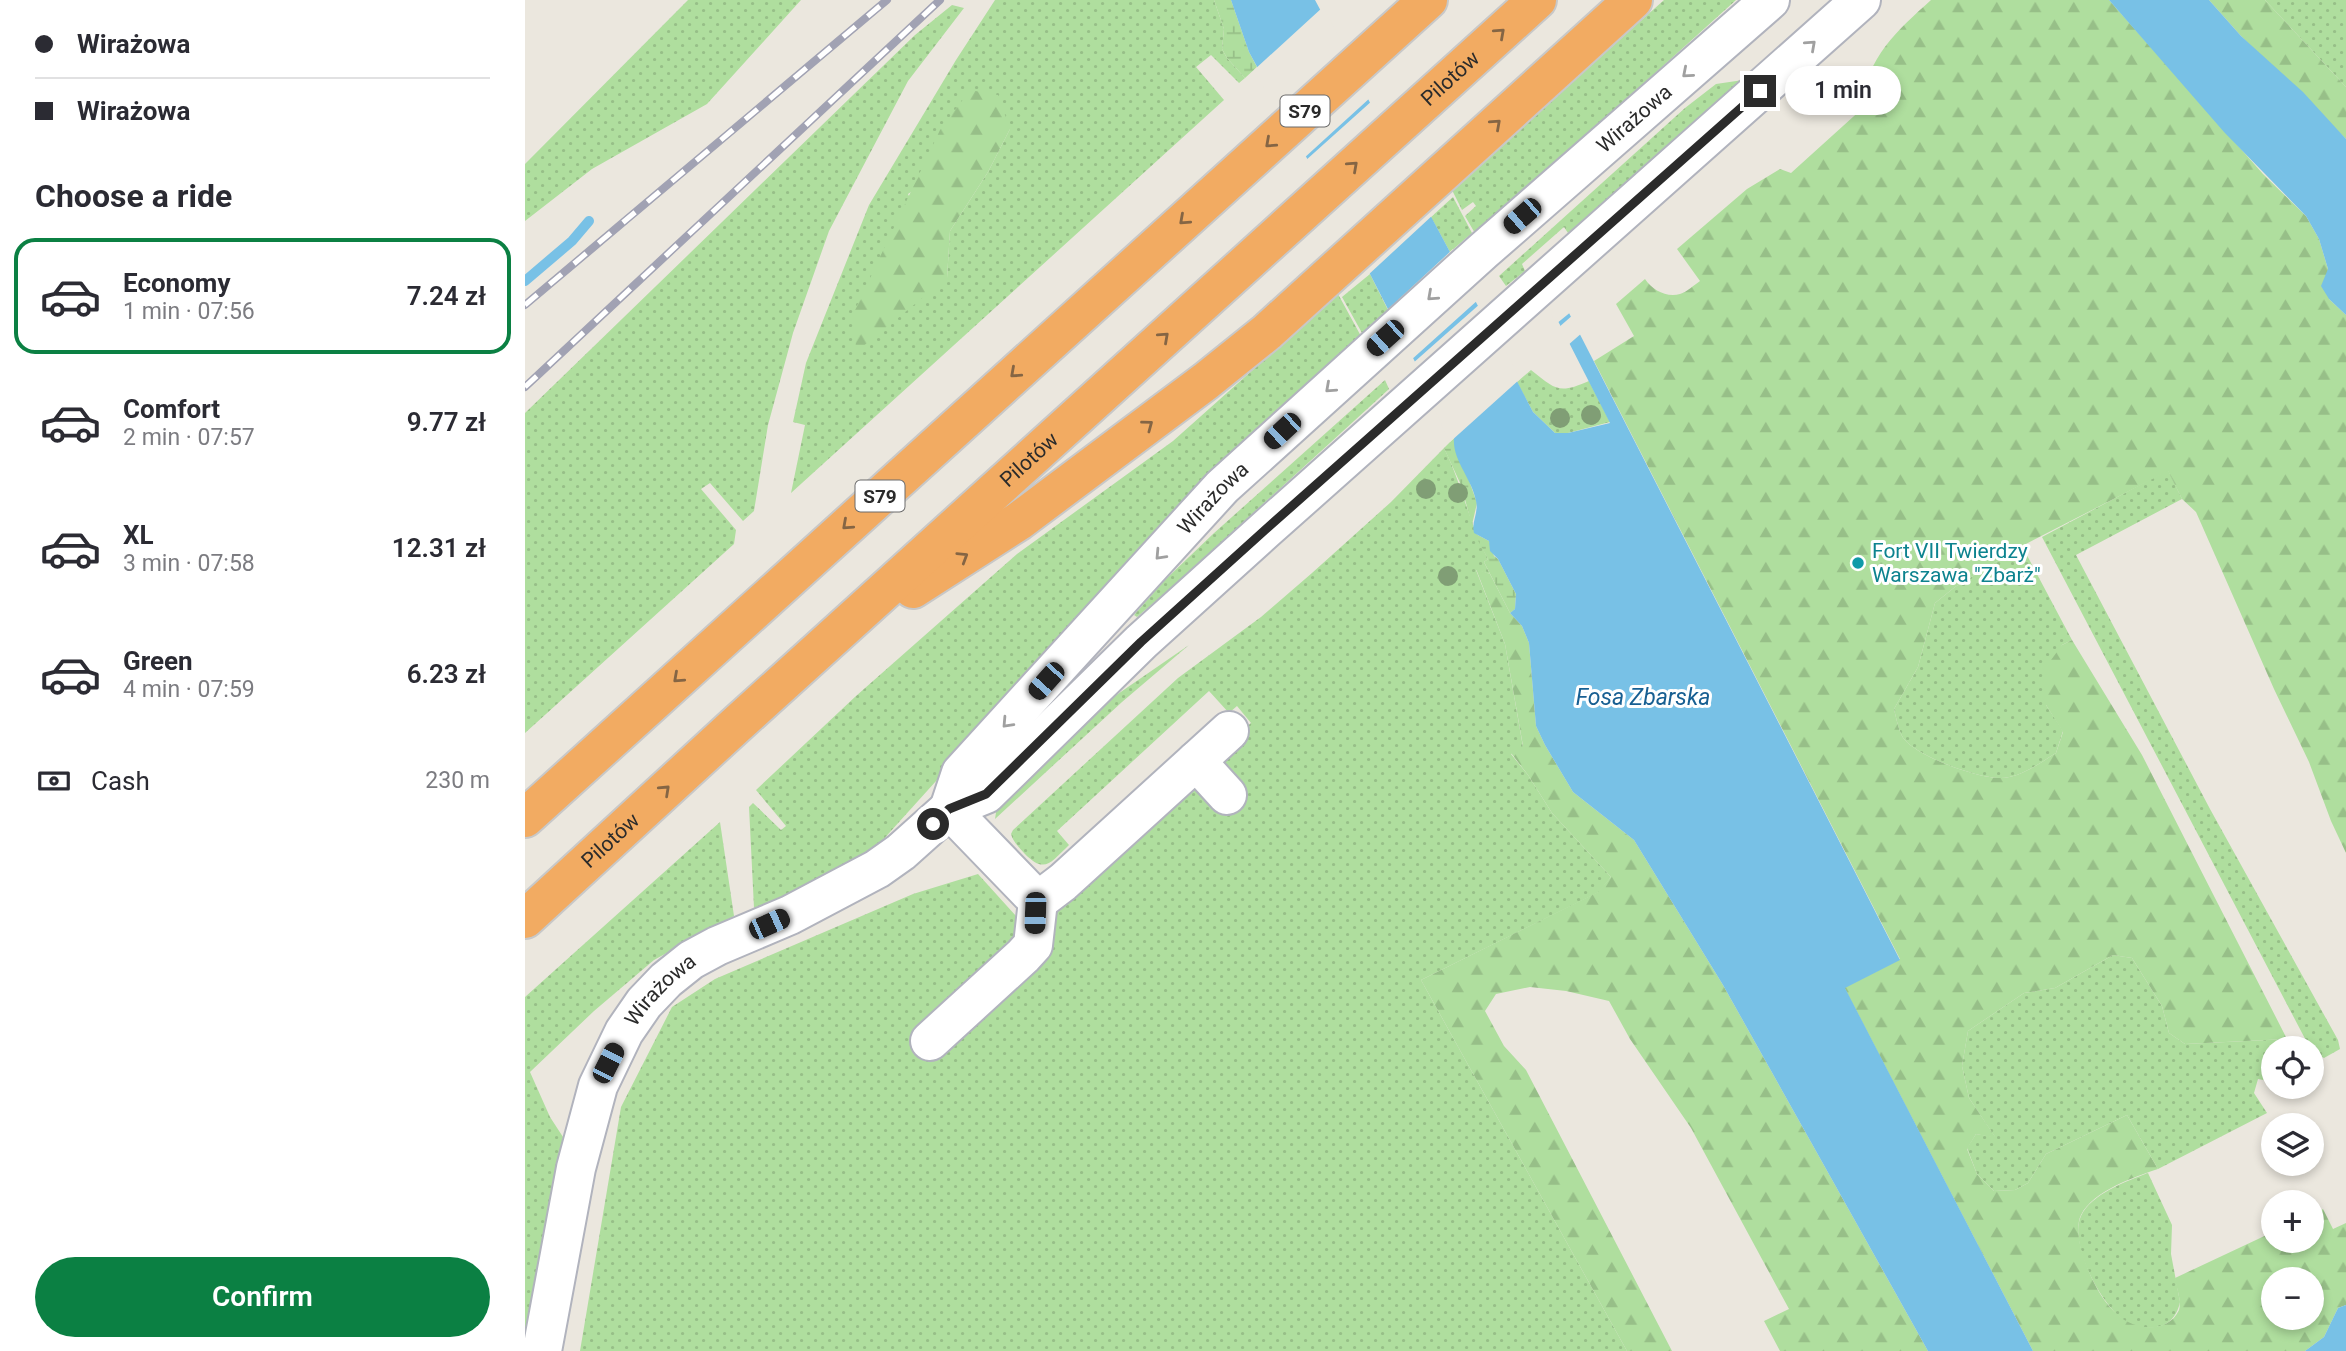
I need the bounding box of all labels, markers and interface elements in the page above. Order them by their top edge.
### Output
text: Wirażowa [77,29,190,59]
one-way arrow [1492,29,1505,41]
one-way arrow [1803,41,1816,54]
street label: Pilotów [1416,46,1484,111]
one-way arrow [1683,65,1696,77]
callout: 1 min [1785,66,1900,116]
route end [1744,75,1776,107]
text: 1 min [1814,77,1872,104]
street label: Wirażowa [1592,80,1677,158]
text: Wirażowa [77,96,190,126]
road number: S79 [1281,96,1329,127]
one-way arrow [1488,120,1501,132]
one-way arrow [1265,135,1278,147]
one-way arrow [1345,162,1358,174]
text: Choose a ride [35,177,232,215]
car [1500,194,1545,238]
one-way arrow [1179,212,1192,224]
icon: car [39,265,102,328]
text: Economy [123,268,230,298]
text: 7.24 zł [407,281,486,311]
one-way arrow [1427,288,1440,300]
text: 1 min · 07:56 [123,298,255,325]
car [1363,316,1408,360]
one-way arrow [1156,333,1169,345]
one-way arrow [1010,364,1023,377]
one-way arrow [1325,379,1338,392]
icon: car [39,391,102,454]
text: Comfort [123,394,220,424]
text: 9.77 zł [407,407,486,437]
car [1260,409,1305,453]
one-way arrow [1140,420,1153,433]
text: 2 min · 07:57 [123,424,255,451]
street label: Pilotów [995,427,1063,492]
street label: Wirażowa [1173,457,1253,539]
road number: S79 [855,481,905,512]
icon: car [39,517,102,580]
one-way arrow [842,517,855,530]
text: XL [123,520,154,550]
text: 12.31 zł [392,533,486,563]
place label: Fort VII Twierdzy Warszawa "Zbarż" [1872,539,2041,587]
one-way arrow [1156,547,1168,560]
text: 3 min · 07:58 [123,550,255,577]
one-way arrow [955,552,968,565]
marker: Fort VII Twierdzy Warszawa "Zbarż" [1850,555,1866,571]
icon: car [39,643,102,706]
text: Green [123,646,193,676]
car [1025,658,1068,704]
text: 6.23 zł [407,659,486,689]
one-way arrow [673,670,686,683]
text: 4 min · 07:59 [123,676,255,703]
water label: Fosa Zbarska [1576,684,1710,711]
one-way arrow [1003,715,1015,728]
icon: cash [35,762,73,800]
text: Cash [91,766,150,796]
text: 230 m [425,767,490,794]
one-way arrow [657,786,670,798]
street label: Pilotów [577,808,644,873]
route start [917,808,949,840]
car [1024,892,1047,934]
car [746,906,793,942]
street label: Wirażowa [620,949,701,1030]
map controls [2261,1036,2324,1330]
button: locate [2261,1036,2324,1099]
car [590,1040,627,1086]
button: layers [2261,1113,2324,1176]
button: + [2261,1190,2324,1253]
button: Confirm [35,1257,490,1337]
button: − [2261,1267,2324,1330]

